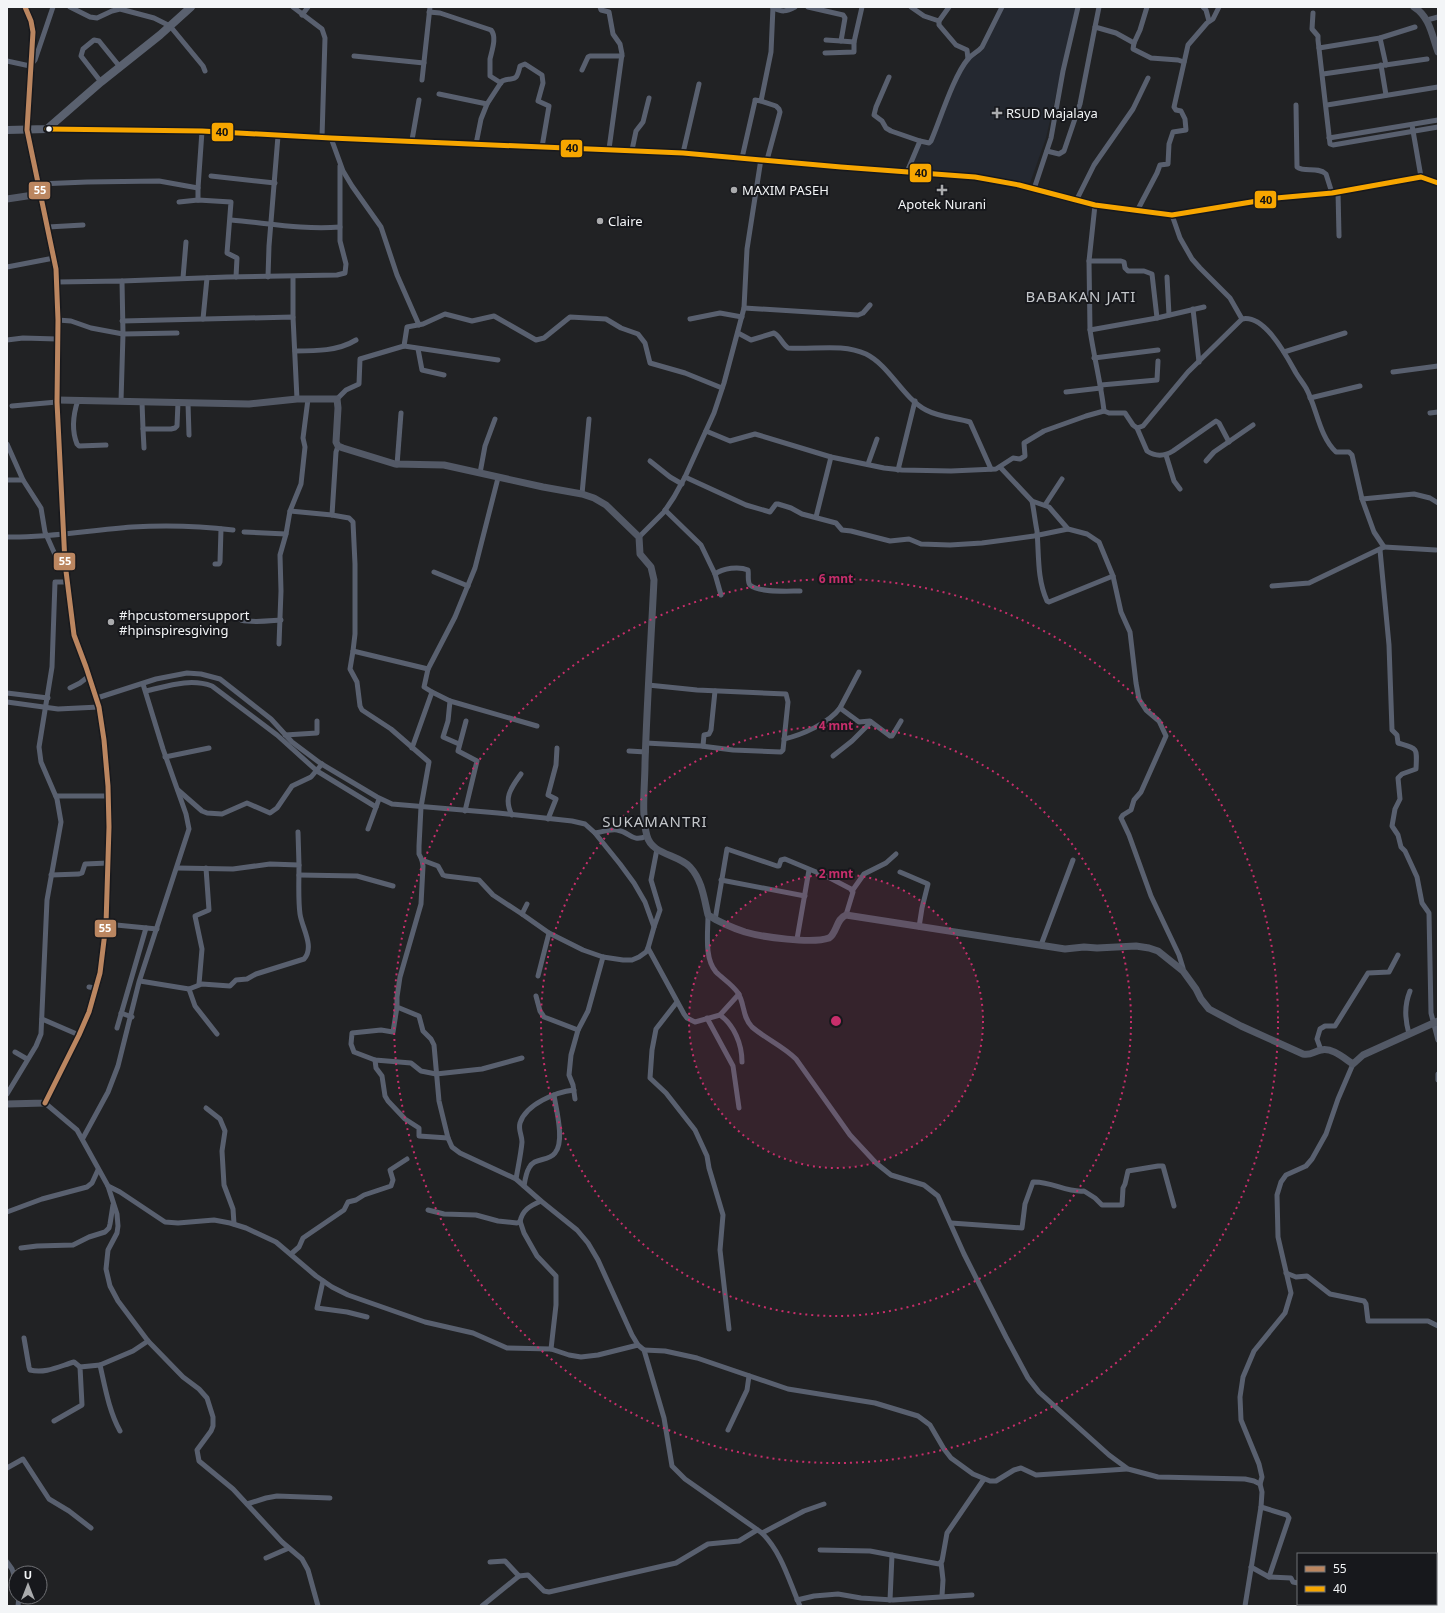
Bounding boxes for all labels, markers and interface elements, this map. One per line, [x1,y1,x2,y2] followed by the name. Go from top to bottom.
[1006,104,1098,122] place label: RSUD Majalaya
[991,107,1003,119] marker: RSUD Majalaya
[211,122,234,142] line badge: 40
[44,124,54,134] unlabelled marker
[216,124,228,139] text: 40
[560,139,583,158] line badge: 40
[566,140,578,155] text: 40
[909,163,932,183] line badge: 40
[915,165,927,180] text: 40
[28,181,51,200] line badge: 55
[742,181,829,199] place label: MAXIM PASEH
[34,182,46,197] text: 55
[729,185,739,195] marker: MAXIM PASEH
[937,185,947,195] marker: Apotek Nurani
[1254,190,1277,209] line badge: 40
[1260,192,1272,207] text: 40
[898,195,986,213] place label: Apotek Nurani
[608,212,643,230] place label: Claire
[595,216,605,226] marker: Claire
[1026,286,1136,306] district label: BABAKAN JATI
[53,552,76,571] line badge: 55
[59,553,71,568] text: 55
[819,570,853,587] text: 6 mnt
[119,606,250,639] place label: #hpcustomersupport #hpinspiresgiving
[106,617,116,627] marker: #hpcustomersupport #hpinspiresgiving
[819,717,853,734] text: 4 mnt
[602,811,708,831] district label: SUKAMANTRI
[819,865,853,882] text: 2 mnt
[94,919,117,938] line badge: 55
[99,920,111,935] text: 55
[829,1014,843,1028] centre of rings
[1297,1553,1437,1605] legend
[1333,1560,1347,1577] text: 55
[8,1565,48,1605] north arrow
[24,1567,32,1582] text: U
[1333,1580,1347,1597] text: 40

